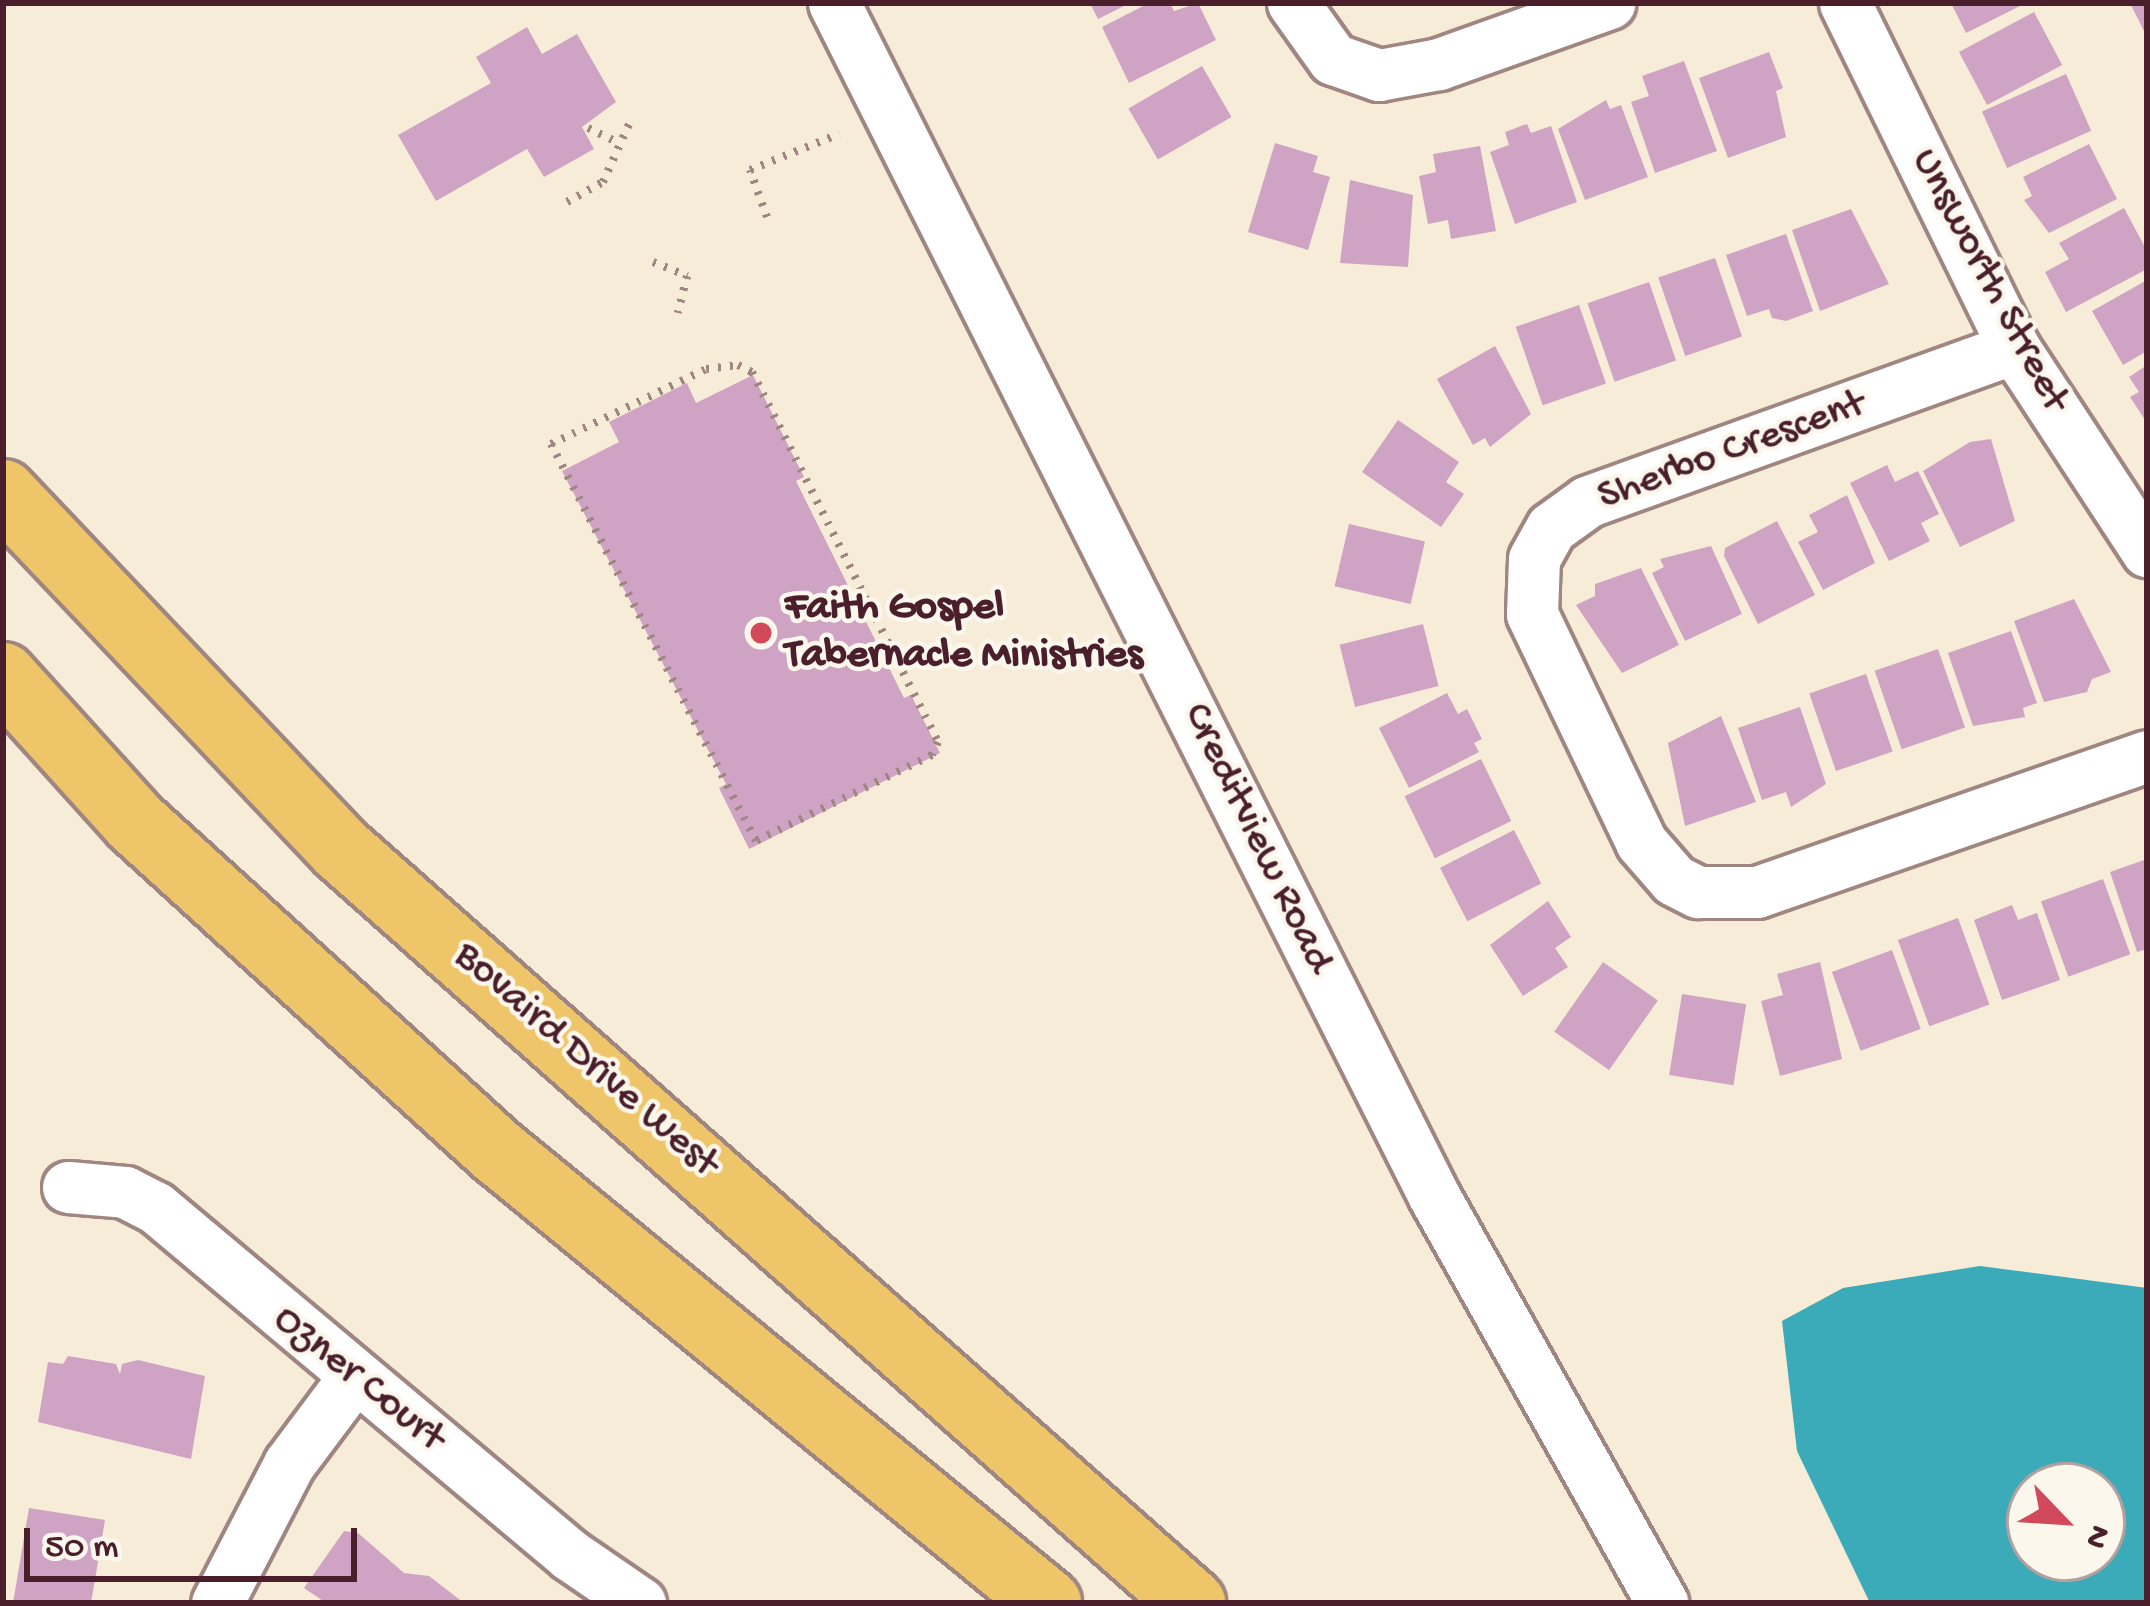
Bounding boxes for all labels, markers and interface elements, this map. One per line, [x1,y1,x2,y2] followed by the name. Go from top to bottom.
[1898,141,2078,421] street label: Unsworth Street
[1592,380,1872,524] street label: Sherbo Crescent
[785,584,1143,682] place label: Faith Gospel Tabernacle Ministries
[748,620,774,646] marker: Faith Gospel Tabernacle Ministries
[1169,696,1343,982] street label: Creditview Road
[442,932,728,1190] street label: Bovaird Drive West
[262,1295,454,1465] street label: Ozner Court
[2006,1462,2126,1582] north arrow
[30,1504,363,1578] scale bar
[2074,1518,2118,1554] text: N
[45,1527,118,1570] text: 50 m

